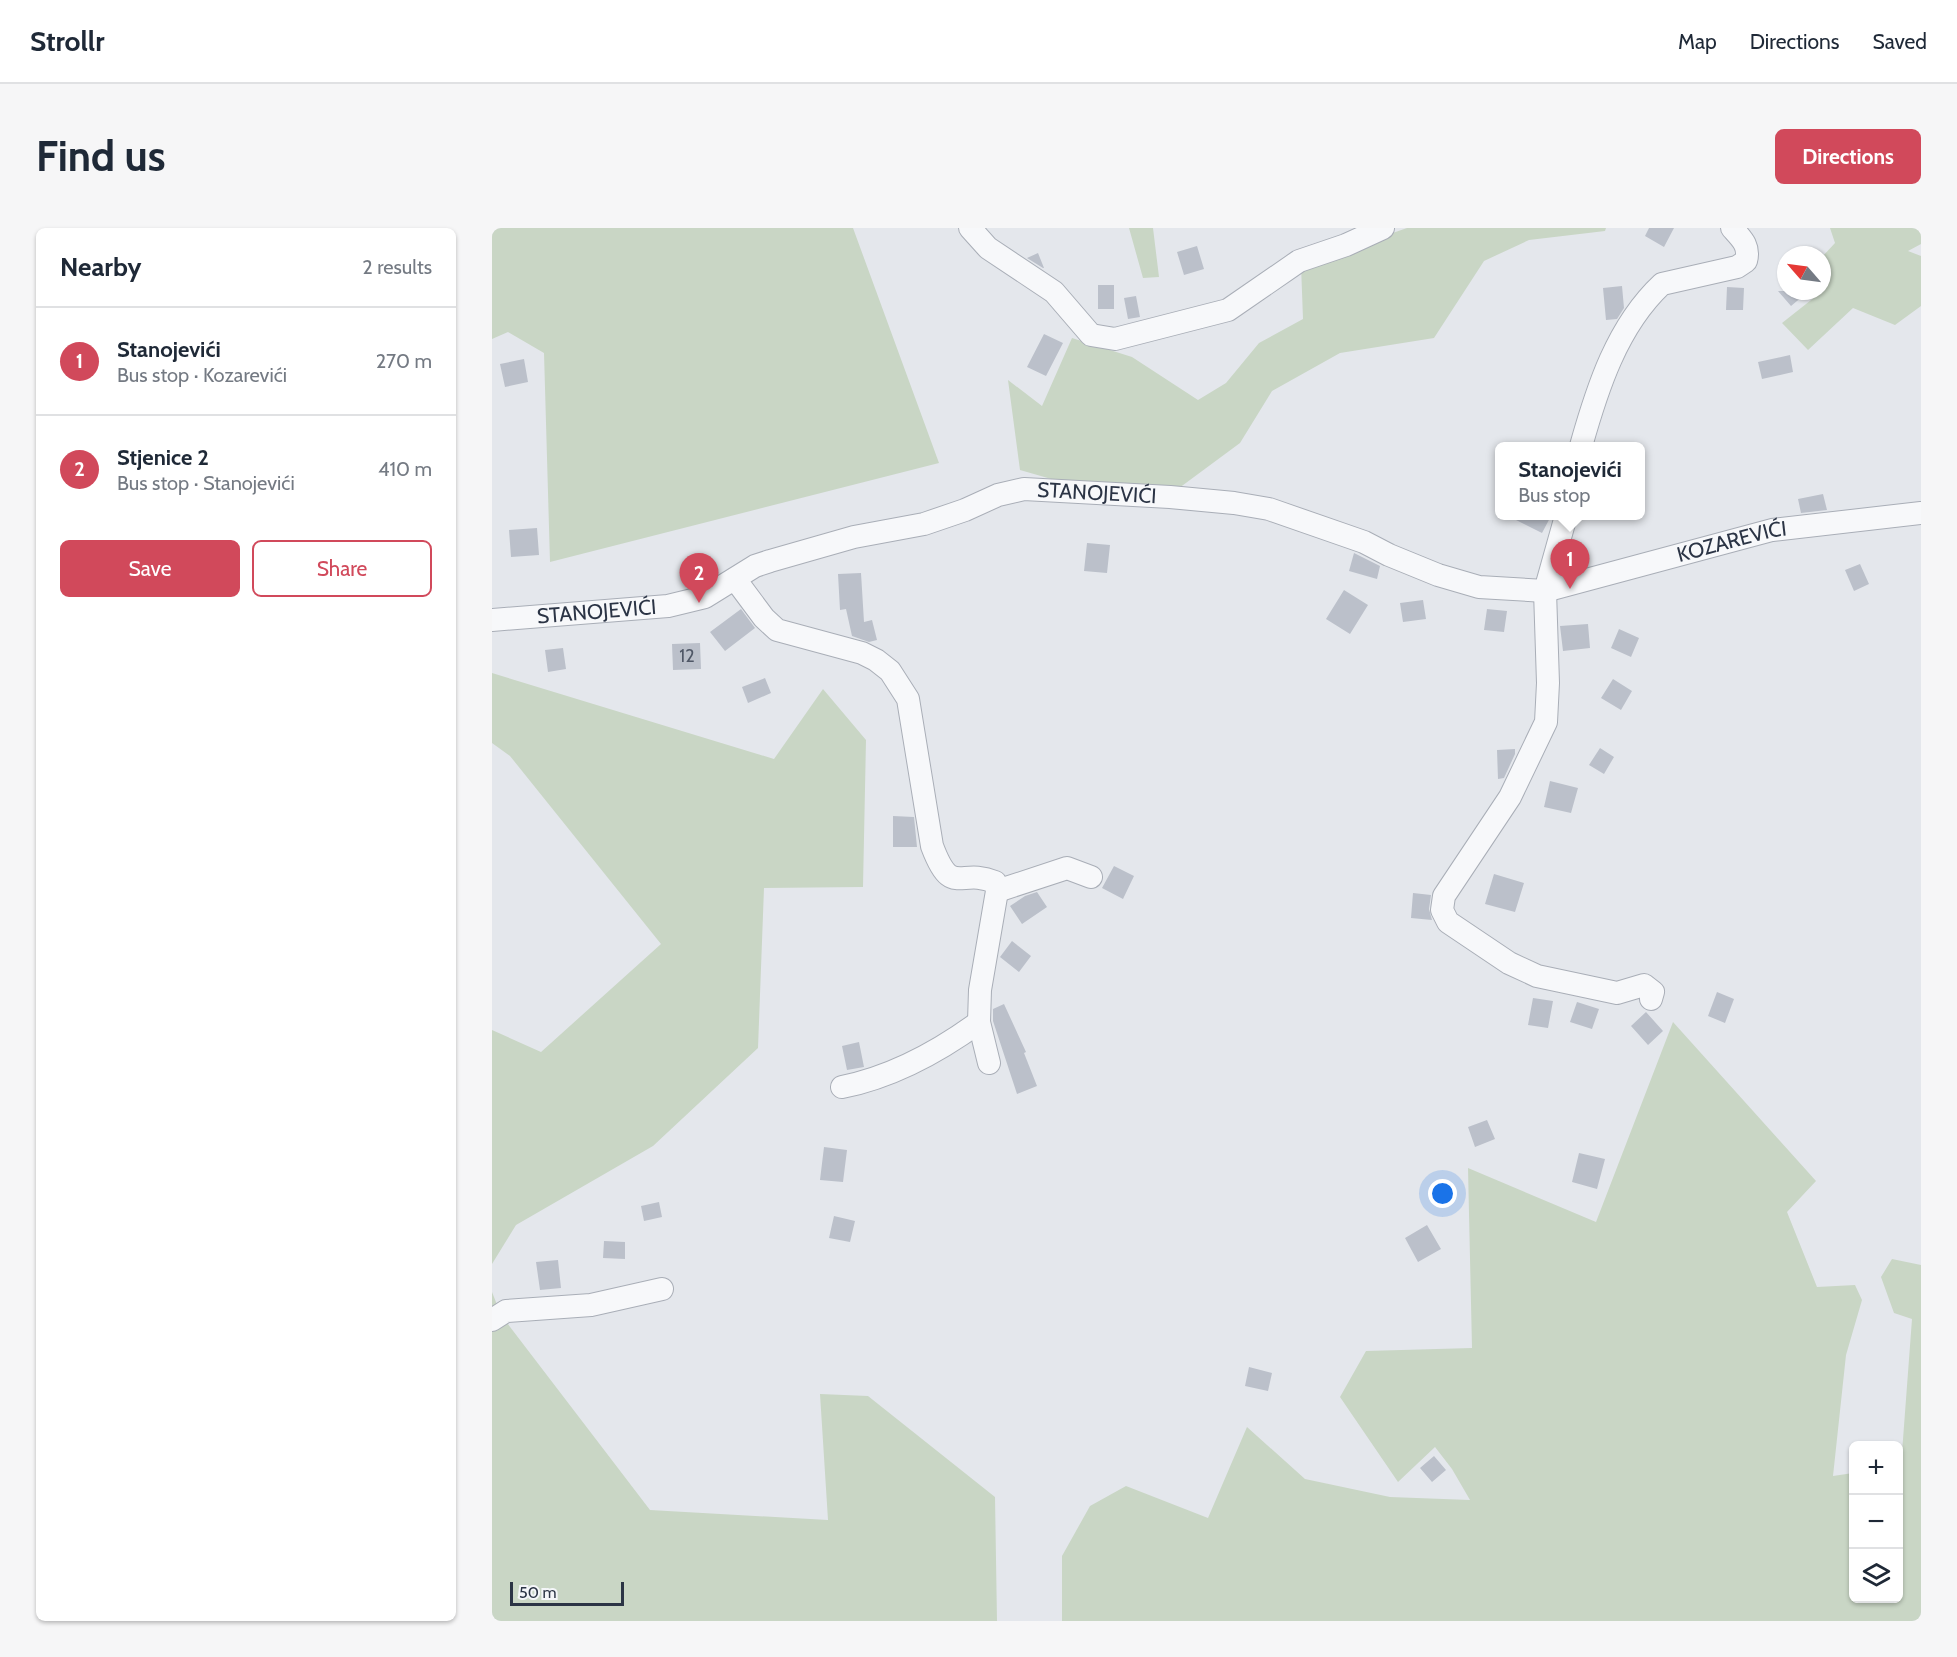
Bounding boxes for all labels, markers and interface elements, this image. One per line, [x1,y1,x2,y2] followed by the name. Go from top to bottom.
[30,24,104,58] text: Strollr
[1678,29,1717,54] text: Map
[1750,29,1839,54] text: Directions
[1872,29,1927,54] text: Saved
[1775,129,1921,184] button: Directions
[36,130,165,182] text: Find us
[1777,246,1831,300] north arrow
[60,251,141,283] text: Nearby
[362,255,432,279] text: 2 results
[117,336,221,363] text: Stanojevići
[76,349,83,373] text: 1
[376,349,432,373] text: 270 m
[117,363,287,387] text: Bus stop · Kozarevići
[1495,442,1645,520] popup
[117,444,209,471] text: Stjenice 2
[1518,456,1622,483] text: Stanojevići
[74,457,85,481] text: 2
[378,457,432,481] text: 410 m
[117,471,295,495] text: Bus stop · Stanojevići
[1036,477,1157,508] street label: STANOJEVIĆI
[1518,483,1590,507] text: Bus stop
[1674,515,1788,567] street label: KOZAREVIĆI
[60,540,240,597] button: Save
[252,540,432,597] button: Share
[1550,540,1590,589] pin: 1
[680,554,718,603] pin: 2
[536,594,657,628] street label: STANOJEVIĆI
[679,645,695,667] house number: 12
[1428,1179,1457,1208] your location
[1849,1441,1903,1603] map controls
[1849,1441,1903,1495] button: +
[1849,1495,1903,1549] button: −
[1849,1549,1903,1603] button: layers
[510,1579,624,1606] scale bar
[519,1583,556,1602] text: 50 m

